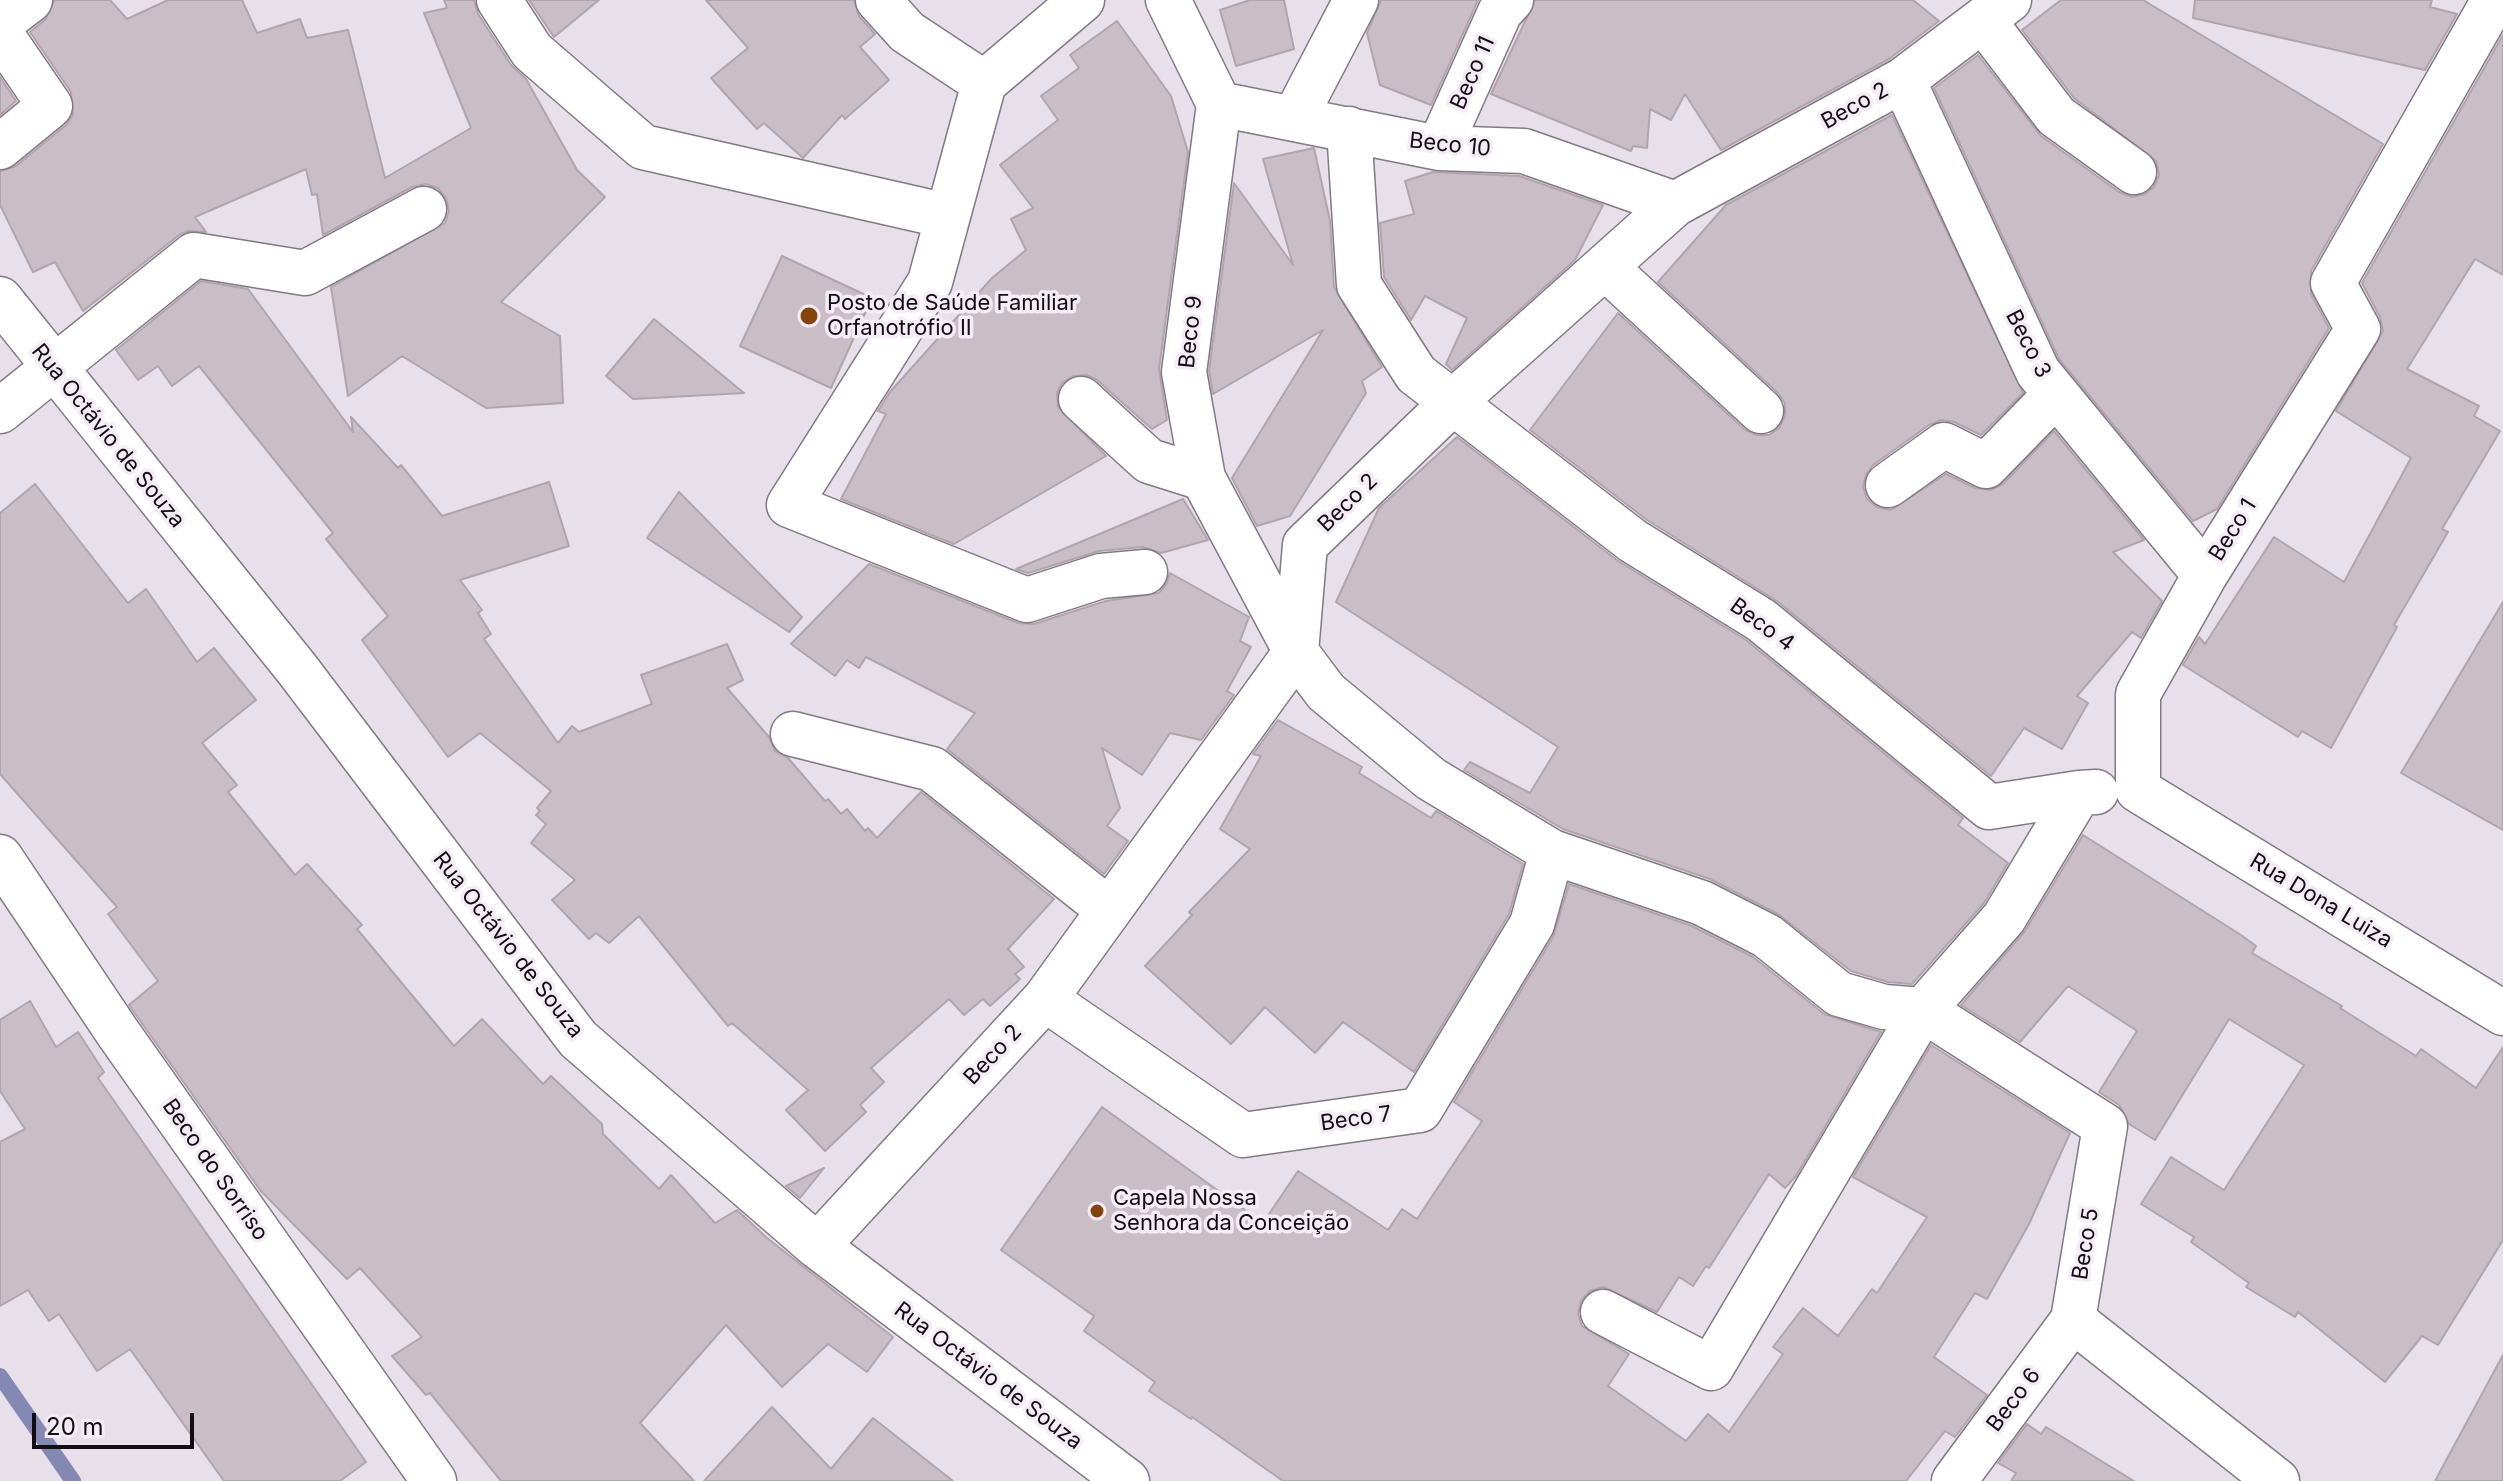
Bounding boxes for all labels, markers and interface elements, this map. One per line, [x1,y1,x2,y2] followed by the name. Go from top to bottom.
[1445,32,1501,114] street label: Beco 11
[1817,77,1893,135] street label: Beco 2
[1408,128,1492,162] street label: Beco 10
[827,290,1077,342] place label: Posto de Saúde Familiar Orfanotrófio II
[1174,294,1208,370] street label: Beco 9
[798,305,820,327] marker: Posto de Saúde Familiar Orfanotrófio II
[2000,306,2056,382] street label: Beco 3
[26,339,190,533] street label: Rua Octávio de Souza
[1313,468,1383,538] street label: Beco 2
[2204,494,2262,566] street label: Beco 1
[1725,593,1799,657] street label: Beco 4
[427,847,589,1043] street label: Rua Octávio de Souza
[2245,848,2397,954] street label: Rua Dona Luiza
[959,1019,1027,1091] street label: Beco 2
[156,1094,274,1246] street label: Beco do Sorriso
[1319,1101,1393,1137] street label: Beco 7
[1113,1185,1349,1236] place label: Capela Nossa Senhora da Conceição
[1088,1202,1106,1220] marker: Capela Nossa Senhora da Conceição
[2067,1206,2105,1282] street label: Beco 5
[889,1297,1087,1455] street label: Rua Octávio de Souza
[1982,1363,2046,1437] street label: Beco 6
[36,1397,198,1447] scale bar
[46,1412,104,1441] text: 20 m

